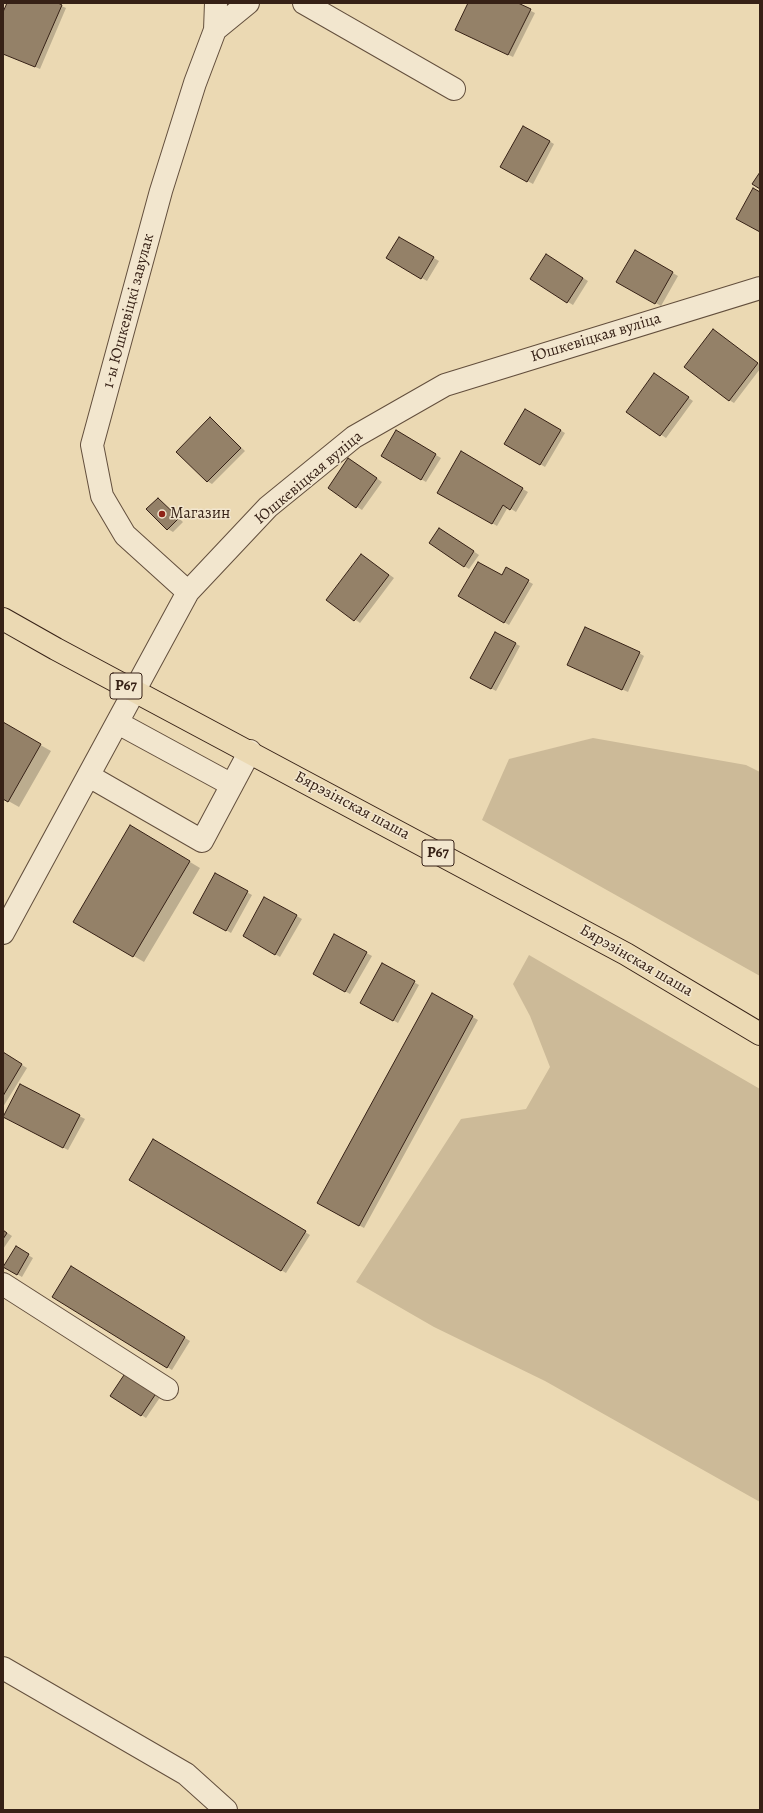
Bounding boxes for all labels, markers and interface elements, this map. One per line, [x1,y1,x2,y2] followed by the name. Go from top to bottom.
[99,231,159,391] street label: 1-ы Юшкевіцкі завулак
[529,309,663,367] street label: Юшкевіцкая вуліца
[251,427,367,529] street label: Юшкевіцкая вуліца
[170,504,230,524] place label: Магазин
[157,509,167,519] marker: Магазин
[110,673,142,699] road number: Р67
[291,768,413,844] street label: Бярэзінская шаша
[422,840,454,866] road number: Р67
[576,921,696,1001] street label: Бярэзінская шаша

